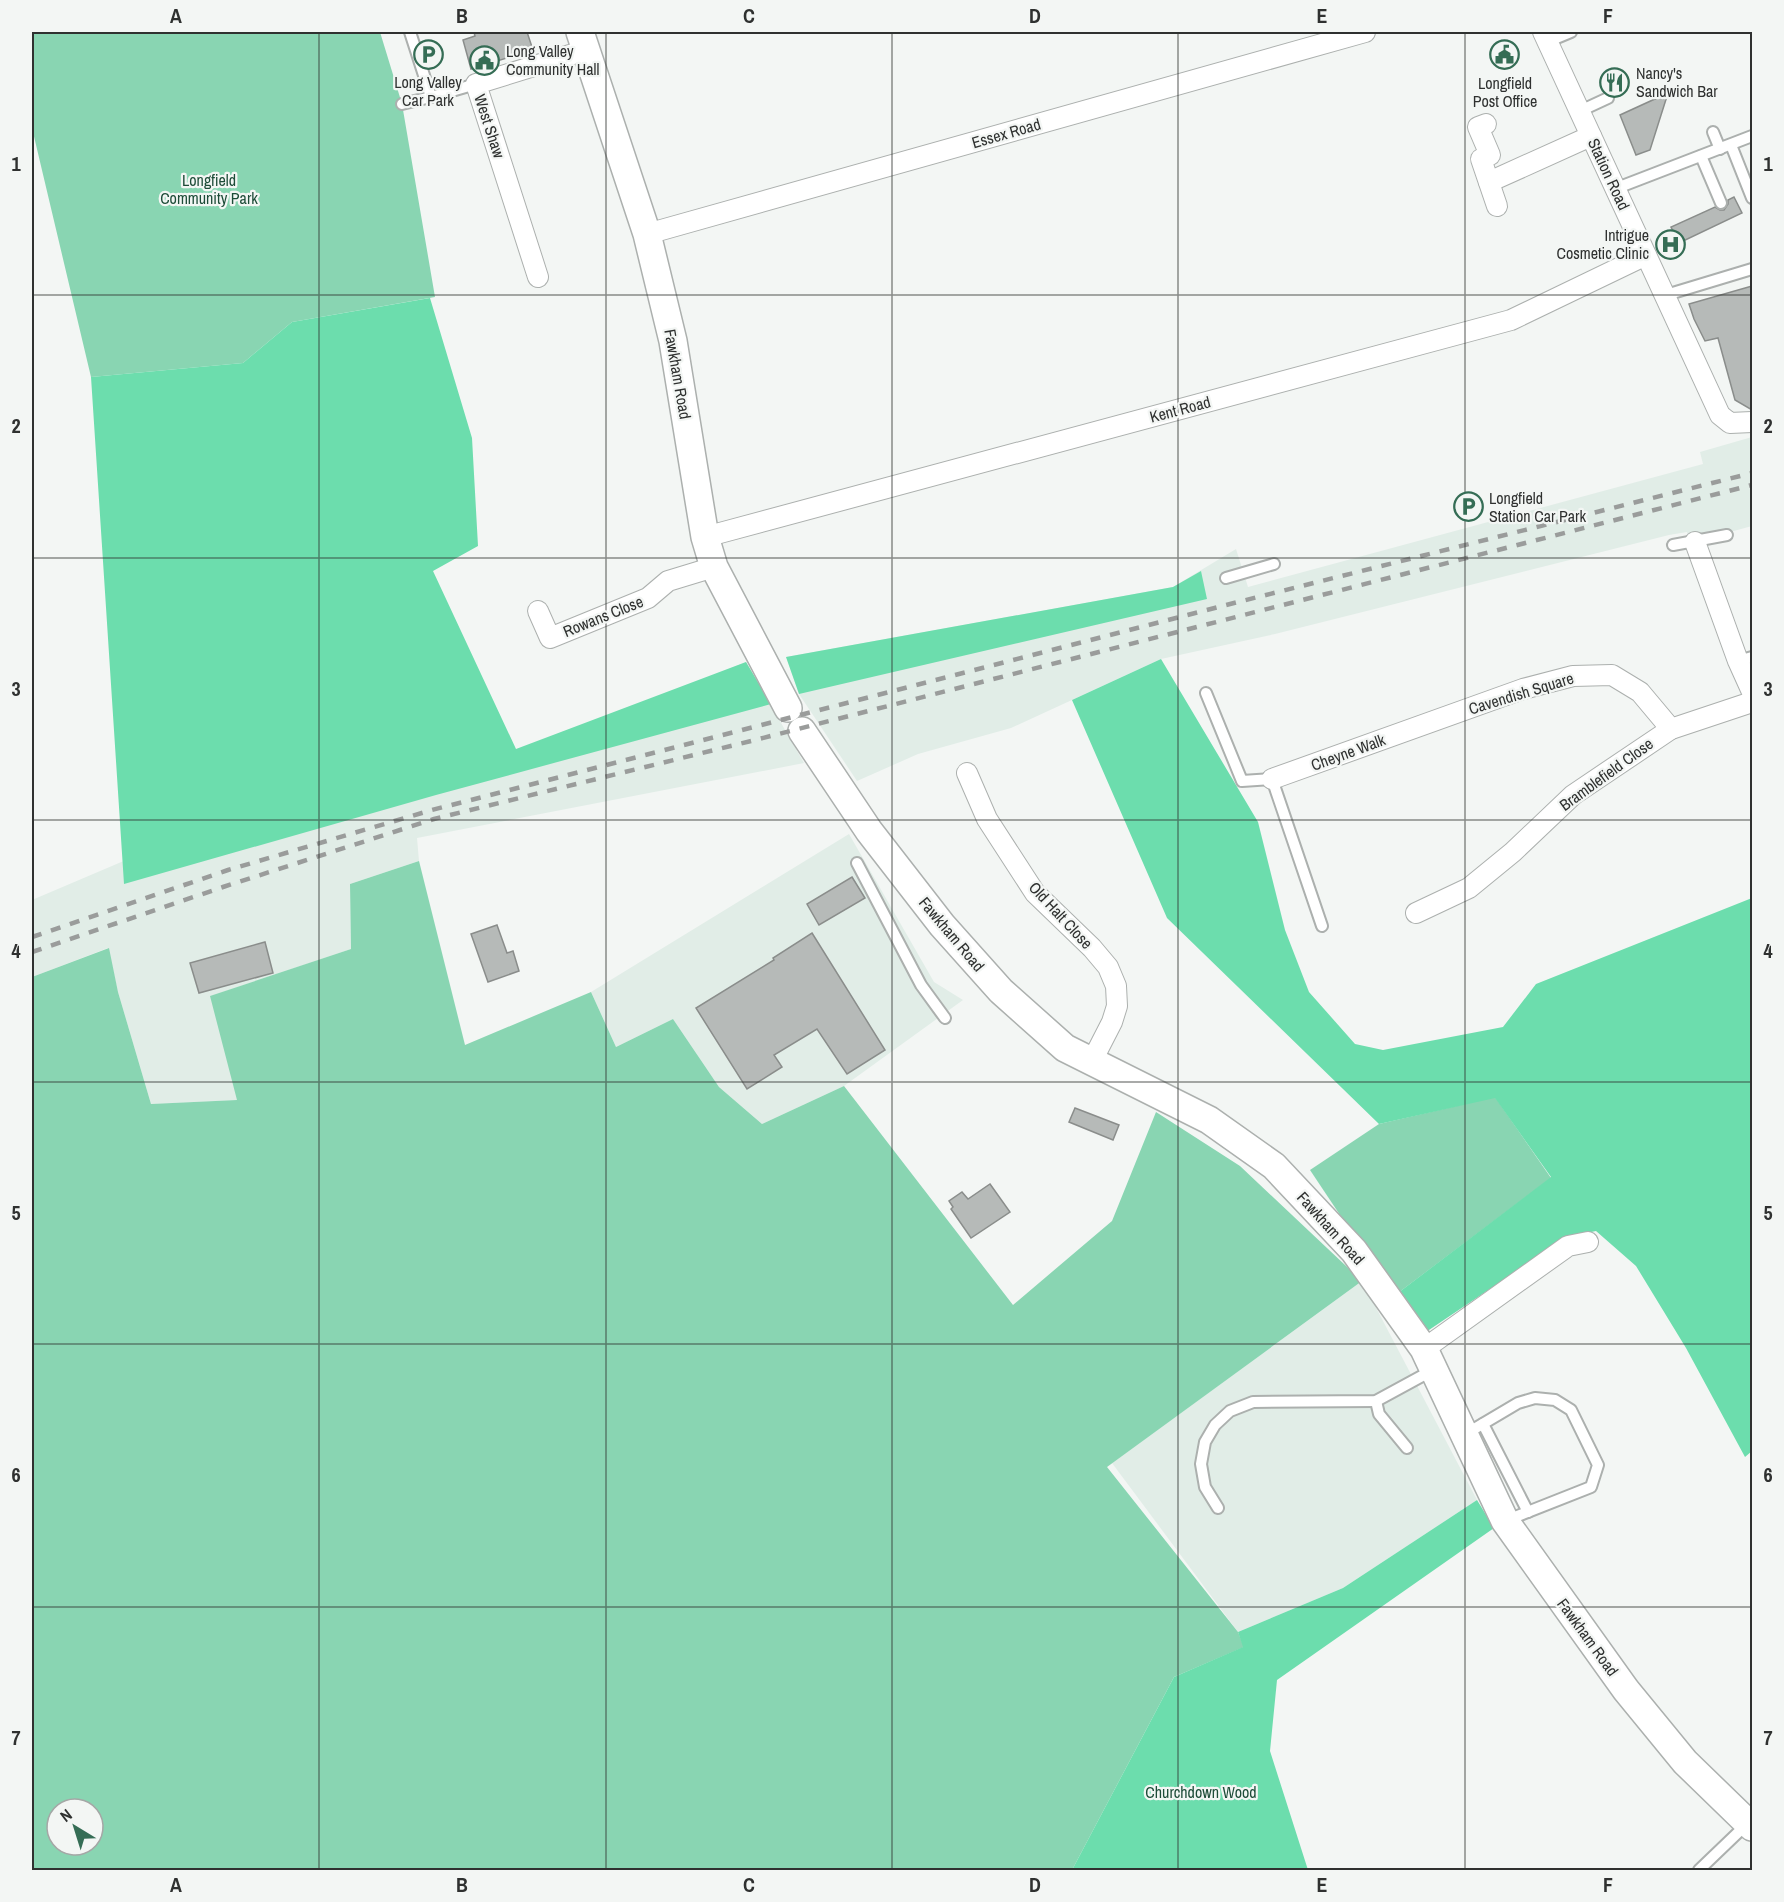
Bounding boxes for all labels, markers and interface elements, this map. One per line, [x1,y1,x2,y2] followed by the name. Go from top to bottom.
[170,2,182,29] text: A
[456,2,468,29] text: B
[743,2,755,29] text: C
[1029,2,1041,29] text: D
[1317,2,1328,29] text: E
[1603,2,1613,29] text: F
[412,38,444,70] parking icon: Long Valley Car Park
[1489,39,1521,71] public building icon: Longfield Post Office
[506,40,599,80] place label: Long Valley Community Hall
[469,44,501,76] public building icon: Long Valley Community Hall
[1636,62,1718,102] place label: Nancy's Sandwich Bar
[1599,66,1631,98] restaurant icon: Nancy's Sandwich Bar
[394,71,462,111] place label: Long Valley Car Park
[1473,72,1537,112] place label: Longfield Post Office
[469,91,511,161] street label: West Shaw
[969,113,1043,153] street label: Essex Road
[1583,135,1635,213] street label: Station Road
[11,150,21,177] text: 1
[1763,150,1773,177] text: 1
[160,169,258,209] park label: Longfield Community Park
[1556,224,1649,264] place label: Intrigue Cosmetic Clinic
[1654,228,1686,260] hospital icon: Intrigue Cosmetic Clinic
[659,327,697,421] street label: Fawkham Road
[1147,390,1213,428] street label: Kent Road
[11,412,21,439] text: 2
[1763,412,1773,439] text: 2
[1489,487,1586,527] place label: Longfield Station Car Park
[1452,491,1484,523] parking icon: Longfield Station Car Park
[560,590,646,642] street label: Rowans Close
[1466,667,1576,719] street label: Cavendish Square
[11,675,21,702] text: 3
[1763,675,1773,702] text: 3
[1308,728,1389,776] street label: Cheyne Walk
[1555,733,1657,815] street label: Bramblefield Close
[1024,877,1098,953] street label: Old Halt Close
[914,892,990,976] street label: Fawkham Road
[11,937,21,964] text: 4
[1763,937,1773,964] text: 4
[1292,1187,1370,1269] street label: Fawkham Road
[11,1199,21,1226] text: 5
[1763,1199,1773,1226] text: 5
[11,1461,21,1488] text: 6
[1763,1461,1773,1488] text: 6
[1552,1594,1624,1680] street label: Fawkham Road
[11,1724,21,1751] text: 7
[1763,1724,1773,1751] text: 7
[1145,1781,1257,1803] park label: Churchdown Wood
[45,1797,105,1857] north arrow
[55,1804,76,1827] text: N
[170,1871,182,1898] text: A
[456,1871,468,1898] text: B
[743,1871,755,1898] text: C
[1029,1871,1041,1898] text: D
[1317,1871,1328,1898] text: E
[1603,1871,1613,1898] text: F

